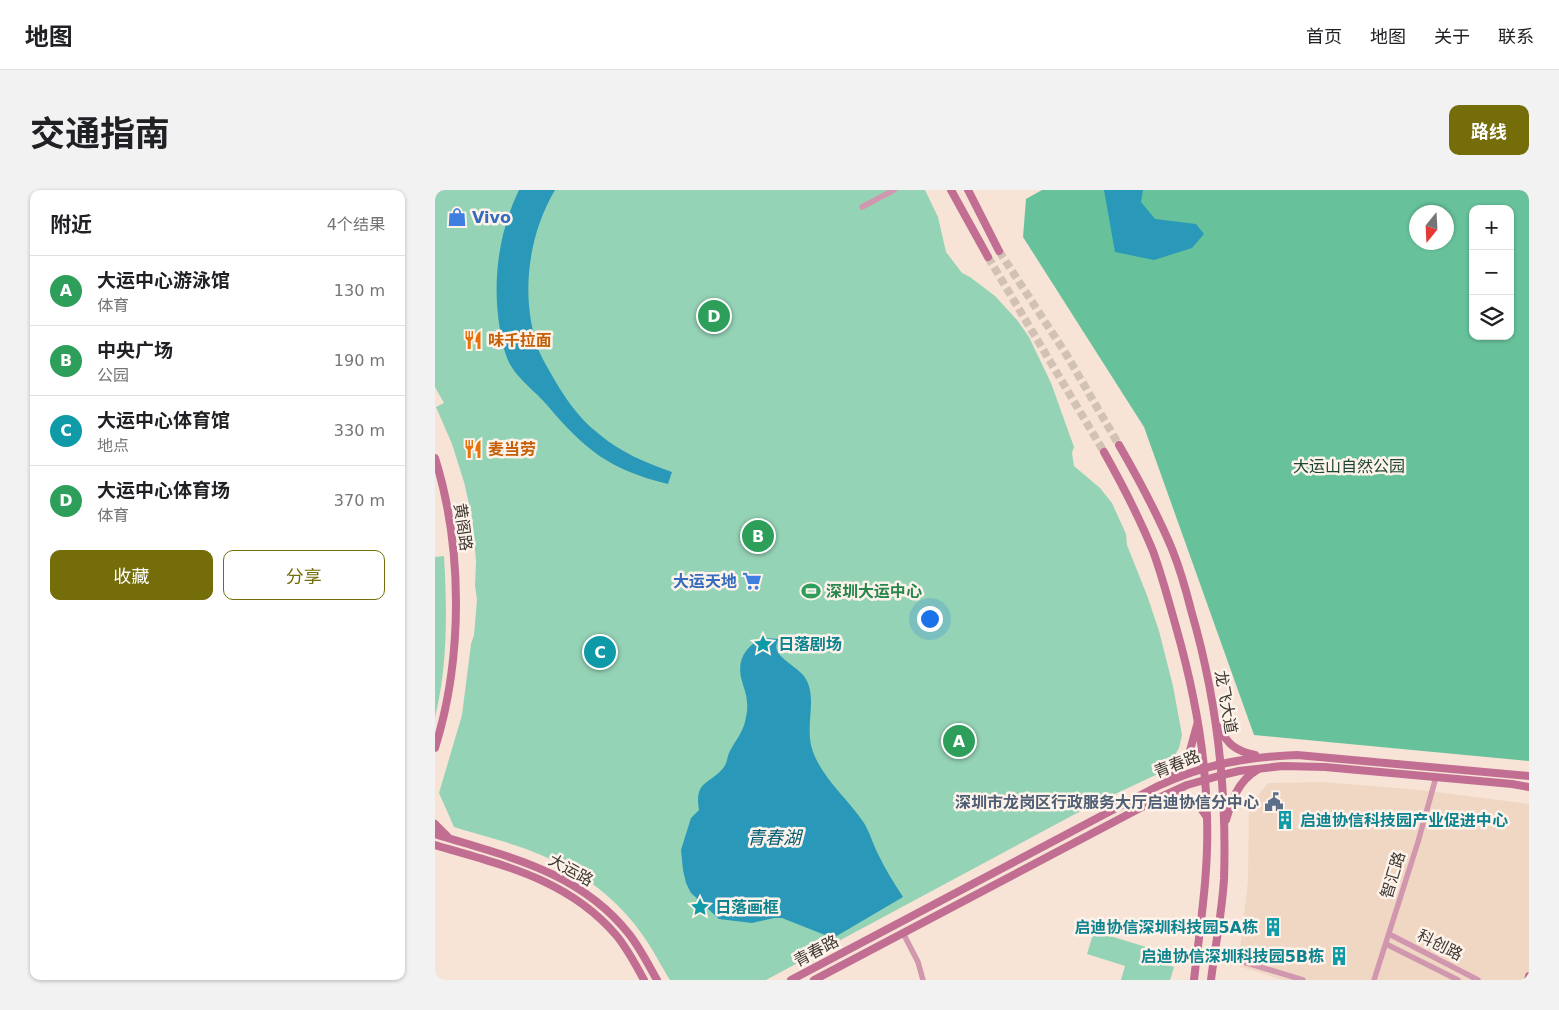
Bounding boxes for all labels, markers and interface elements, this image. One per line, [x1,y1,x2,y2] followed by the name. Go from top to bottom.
[25,23,73,51] text: 地图
[1306,26,1342,47] text: 首页
[1370,26,1406,47] text: 地图
[1434,26,1470,47] text: 关于
[1498,26,1534,47] text: 联系
[1449,105,1529,155] button: 路线
[30,114,170,154] text: 交通指南
[1409,205,1454,250] north arrow
[1469,205,1514,340] map controls
[1469,205,1514,250] button: +
[446,206,468,228] shop icon: Vivo
[472,208,511,227] place label: Vivo
[50,213,92,237] text: 附近
[327,215,385,234] text: 4个结果
[1469,250,1514,295] button: −
[97,269,230,291] text: 大运中心游泳馆
[60,281,72,300] text: A
[334,281,385,300] text: 130 m
[1469,295,1514,340] button: layers
[97,296,129,315] text: 体育
[698,297,730,335] pin: D
[462,329,484,351] restaurant icon: 味千拉面
[488,331,552,350] place label: 味千拉面
[97,339,173,361] text: 中央广场
[60,351,72,370] text: B
[334,351,385,370] text: 190 m
[97,366,129,385] text: 公园
[97,409,230,431] text: 大运中心体育馆
[60,421,72,440] text: C
[334,421,385,440] text: 330 m
[97,436,129,455] text: 地点
[462,438,484,460] restaurant icon: 麦当劳
[488,440,536,459] place label: 麦当劳
[1293,457,1405,476] park label: 大运山自然公园
[97,479,230,501] text: 大运中心体育场
[59,491,73,510] text: D
[334,491,385,510] text: 370 m
[450,502,476,552] street label: 黄阁路
[97,506,129,525] text: 体育
[742,517,774,555] pin: B
[50,550,213,600] button: 收藏
[223,550,385,600] button: 分享
[741,570,763,592] supermarket icon: 大运天地
[673,572,737,591] place label: 大运天地
[800,580,822,602] sports icon: 深圳大运中心
[826,582,922,601] place label: 深圳大运中心
[917,606,943,632] your location
[584,633,616,671] pin: C
[752,633,774,655] place icon: 日落剧场
[778,635,842,654] place label: 日落剧场
[1211,669,1241,735] street label: 龙飞大道
[943,722,975,760] pin: A
[1151,746,1203,782] street label: 青春路
[1263,791,1285,813] public building icon: 深圳市龙岗区行政服务大厅启迪协信分中心
[955,793,1259,812] place label: 深圳市龙岗区行政服务大厅启迪协信分中心
[1274,809,1296,831] building icon: 启迪协信科技园产业促进中心
[1300,811,1508,830] place label: 启迪协信科技园产业促进中心
[747,827,804,848] water label: 青春湖
[1377,849,1409,901] street label: 智汇路
[545,850,597,890] street label: 大运路
[689,896,711,918] place icon: 日落画框
[715,898,779,917] place label: 日落画框
[1262,916,1284,938] building icon: 启迪协信深圳科技园5A栋
[1074,918,1258,937] place label: 启迪协信深圳科技园5A栋
[1414,926,1466,964] street label: 科创路
[790,931,842,971] street label: 青春路
[1328,945,1350,967] building icon: 启迪协信深圳科技园5B栋
[1141,947,1324,966] place label: 启迪协信深圳科技园5B栋

